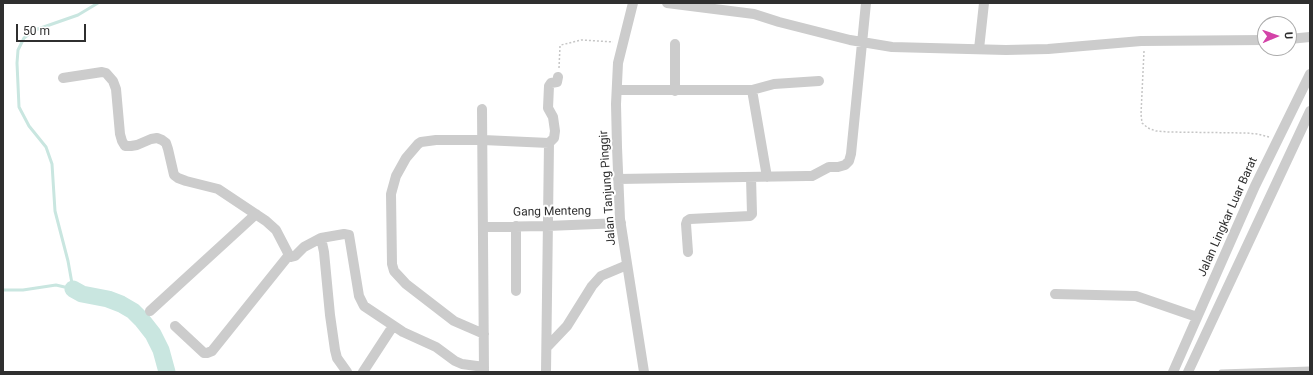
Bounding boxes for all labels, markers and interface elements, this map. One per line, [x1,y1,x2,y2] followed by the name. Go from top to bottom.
[18,16,88,42] scale bar
[1257,16,1297,56] north arrow
[23,24,50,38] text: 50 m
[1282,32,1295,39] text: U
[597,130,619,246] street label: Jalan Tanjung Pinggir
[1195,155,1261,279] street label: Jalan Lingkar Luar Barat
[513,204,591,220] street label: Gang Menteng

